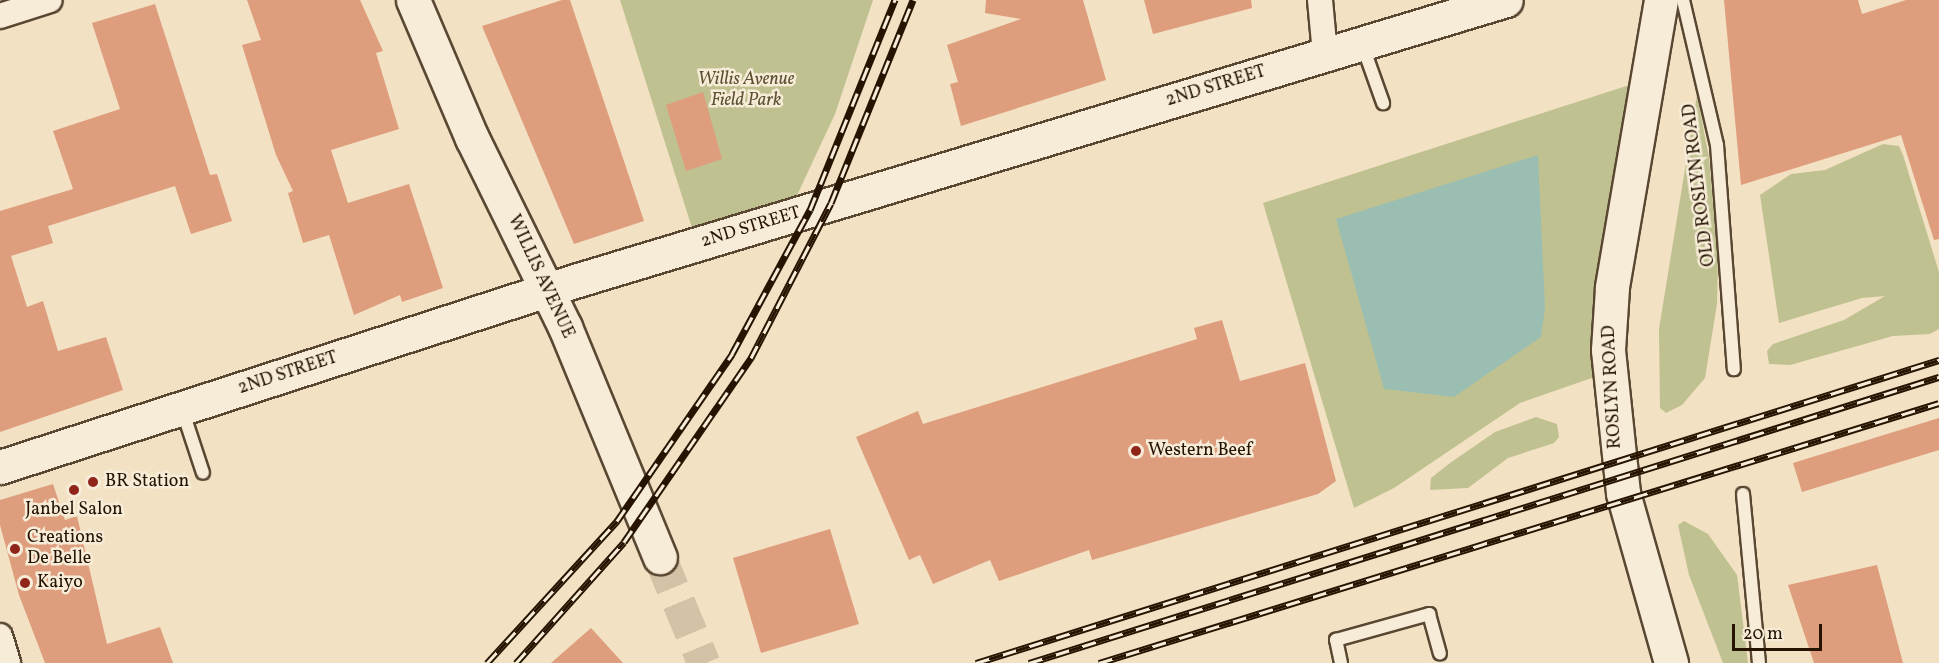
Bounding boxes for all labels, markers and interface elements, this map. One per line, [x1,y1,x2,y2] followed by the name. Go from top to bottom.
[1164,62,1268,112] street label: 2ND STREET
[698,70,794,112] park label: Willis Avenue Field Park
[1679,102,1721,268] street label: OLD ROSLYN ROAD
[699,203,803,253] street label: 2ND STREET
[502,212,578,342] street label: WILLIS AVENUE
[1599,325,1627,449] street label: ROSLYN ROAD
[236,348,340,400] street label: 2ND STREET
[1148,440,1252,462] place label: Western Beef
[1129,444,1143,458] marker: Western Beef
[105,471,189,493] place label: BR Station
[86,475,100,489] marker: BR Station
[67,483,81,497] marker: Janbel Salon
[25,499,123,521] place label: Janbel Salon
[27,528,103,570] place label: Creations De Belle
[8,542,22,556] marker: Creations De Belle
[37,572,83,594] place label: Kaiyo
[18,576,32,590] marker: Kaiyo
[1735,612,1825,650] scale bar
[1743,622,1783,647] text: 20 m

